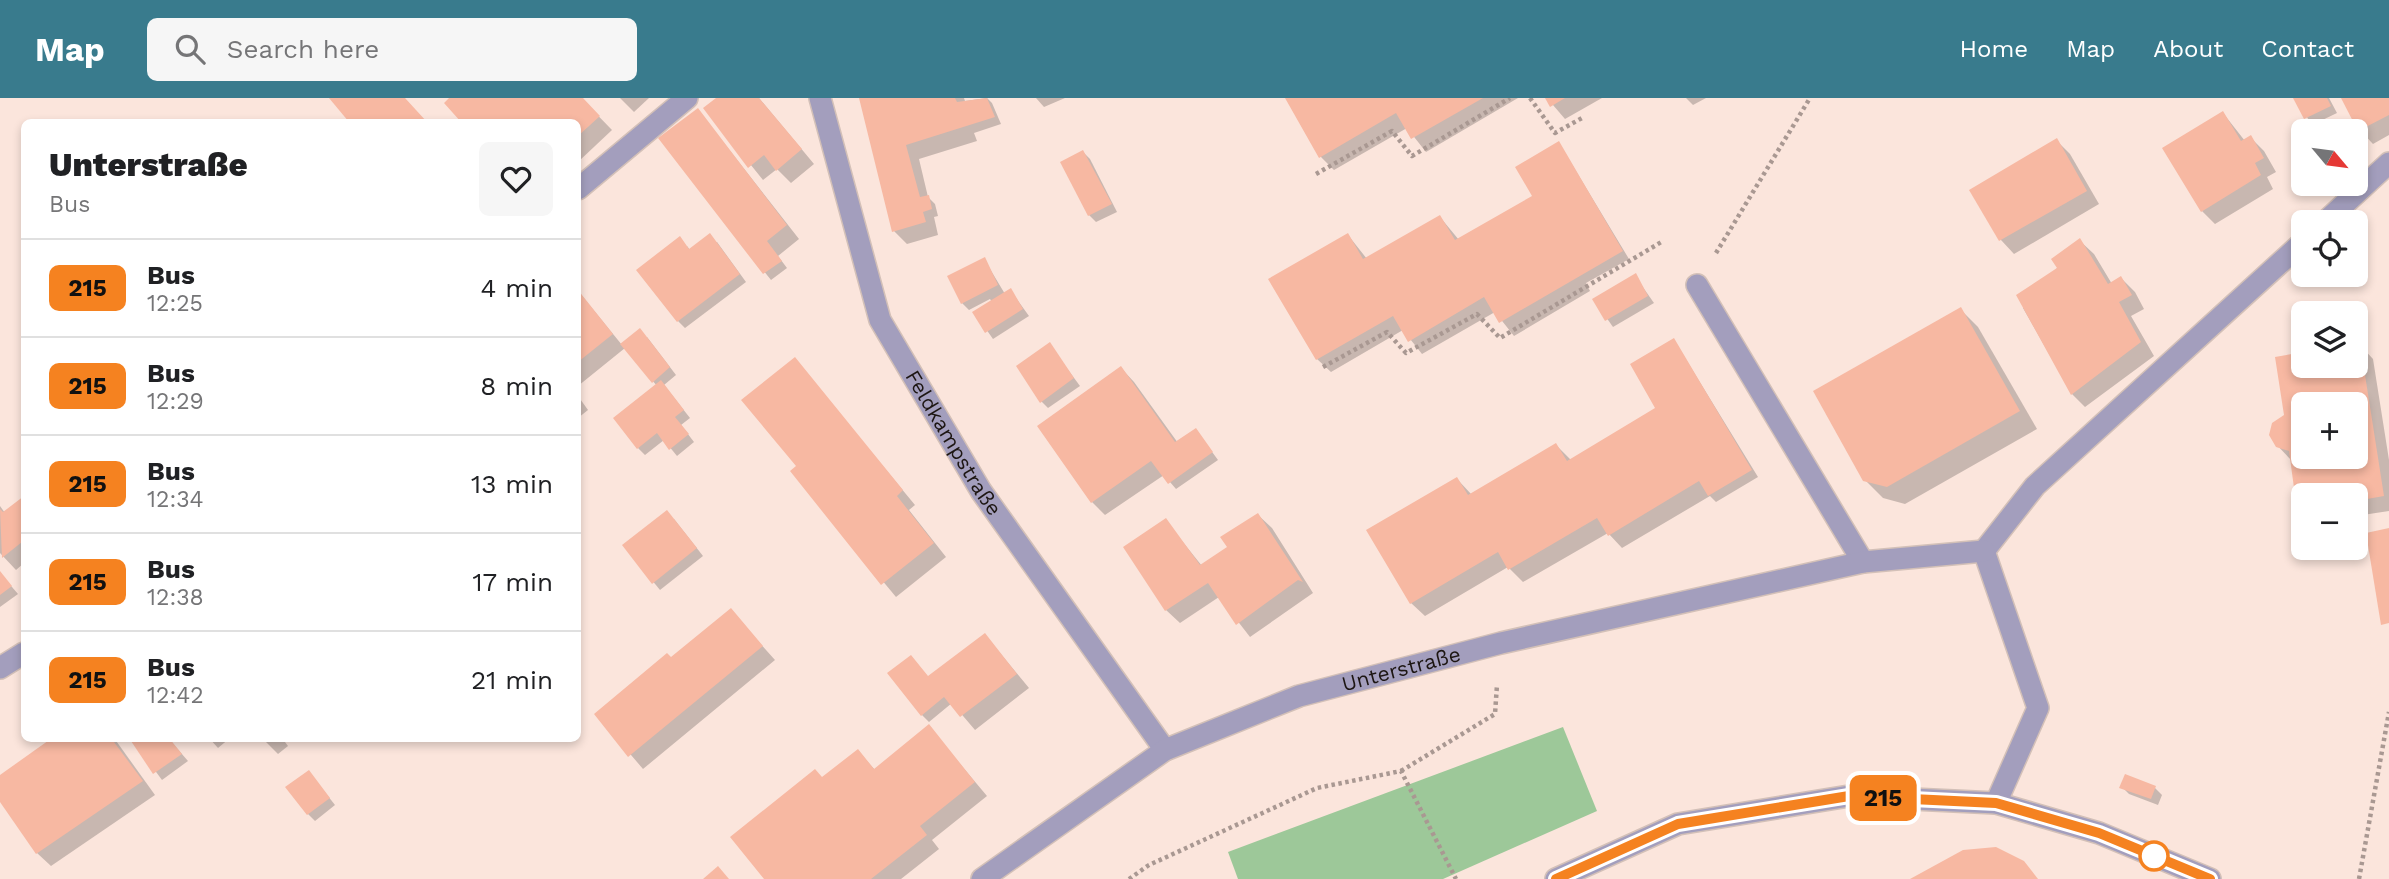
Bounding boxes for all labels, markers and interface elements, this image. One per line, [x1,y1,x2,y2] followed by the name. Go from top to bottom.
[147,18,637,81] search box
[35,30,105,69] text: Map
[171,30,209,68] icon: search
[227,34,379,64] text: Search here
[1960,35,2028,63] text: Home
[2066,35,2115,63] text: Map
[2153,35,2223,63] text: About
[2261,35,2354,63] text: Contact
[2291,119,2368,196] north arrow
[2291,119,2368,560] map controls
[479,142,553,216] button: heart
[49,145,248,184] text: Unterstraße
[49,191,90,218] text: Bus
[2291,210,2368,287] button: locate
[147,260,195,290] text: Bus
[480,273,553,303] text: 4 min
[68,274,107,302] text: 215
[147,290,203,317] text: 12:25
[2291,301,2368,378] button: layers
[147,358,195,388] text: Bus
[900,365,1007,520] street label: Feldkampstraße
[480,371,553,401] text: 8 min
[68,372,107,400] text: 215
[147,388,204,415] text: 12:29
[2291,392,2368,469] button: +
[147,456,195,486] text: Bus
[471,469,553,499] text: 13 min
[68,470,107,498] text: 215
[2291,483,2368,560] button: −
[147,486,204,513] text: 12:34
[147,554,195,584] text: Bus
[472,567,553,597] text: 17 min
[68,568,107,596] text: 215
[147,584,204,611] text: 12:38
[1339,641,1463,696] street label: Unterstraße
[147,652,195,682] text: Bus
[471,665,553,695] text: 21 min
[68,666,107,694] text: 215
[147,682,204,709] text: 12:42
[1843,775,1923,821] line badge: 215
[1864,784,1902,812] text: 215
[2139,841,2169,871] unlabelled marker

